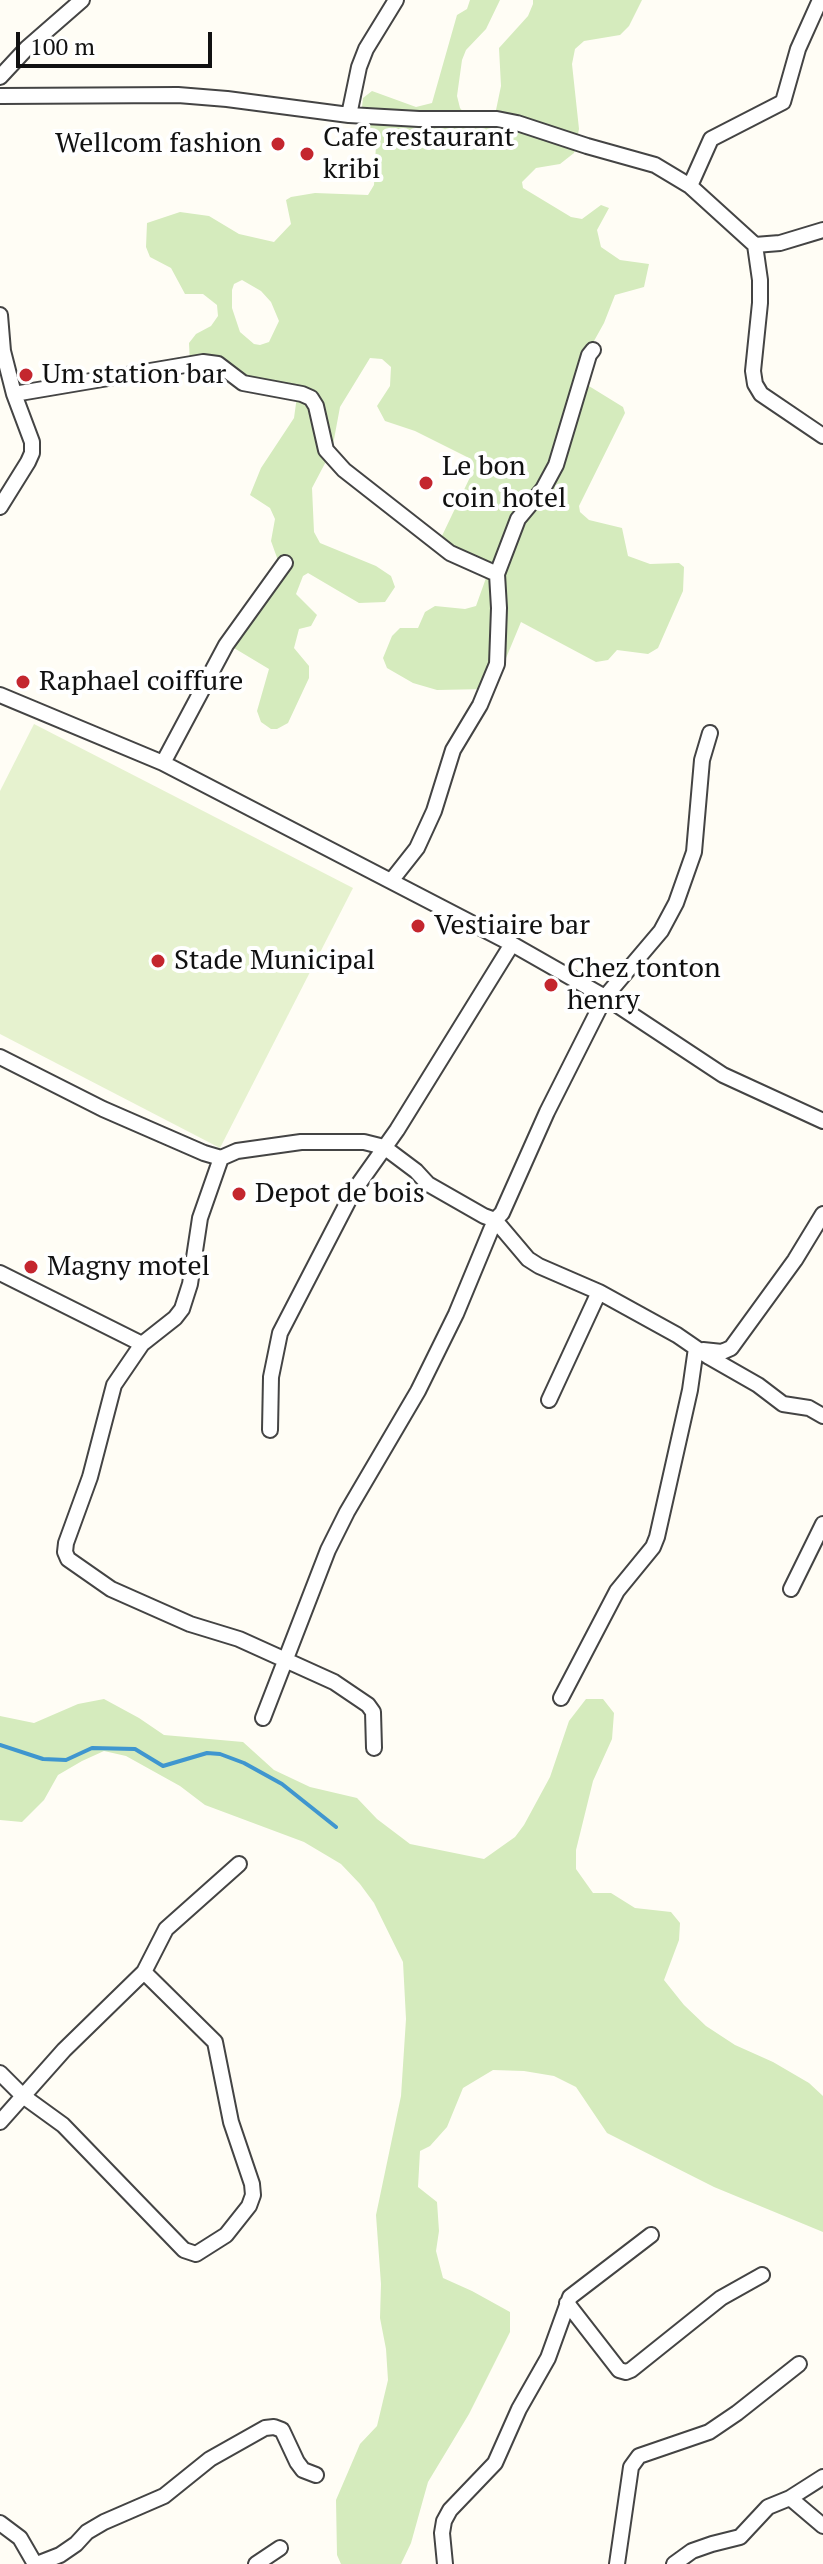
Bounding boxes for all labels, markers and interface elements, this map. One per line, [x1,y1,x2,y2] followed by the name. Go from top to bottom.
[20,16,216,66] scale bar
[30,30,95,62] text: 100 m
[323,121,515,187] place label: Cafe restaurant kribi
[55,127,262,161] place label: Wellcom fashion
[269,135,287,153] marker: Wellcom fashion
[298,145,316,163] marker: Cafe restaurant kribi
[42,358,226,392] place label: Um station bar
[17,366,35,384] marker: Um station bar
[442,450,566,516] place label: Le bon coin hotel
[417,474,435,492] marker: Le bon coin hotel
[39,665,243,699] place label: Raphael coiffure
[14,673,32,691] marker: Raphael coiffure
[434,909,590,943] place label: Vestiaire bar
[409,917,427,935] marker: Vestiaire bar
[174,944,375,978] place label: Stade Municipal
[149,952,167,970] marker: Stade Municipal
[567,952,721,1018] place label: Chez tonton henry
[542,976,560,994] marker: Chez tonton henry
[255,1177,425,1211] place label: Depot de bois
[230,1185,248,1203] marker: Depot de bois
[47,1250,210,1284] place label: Magny motel
[22,1258,40,1276] marker: Magny motel

